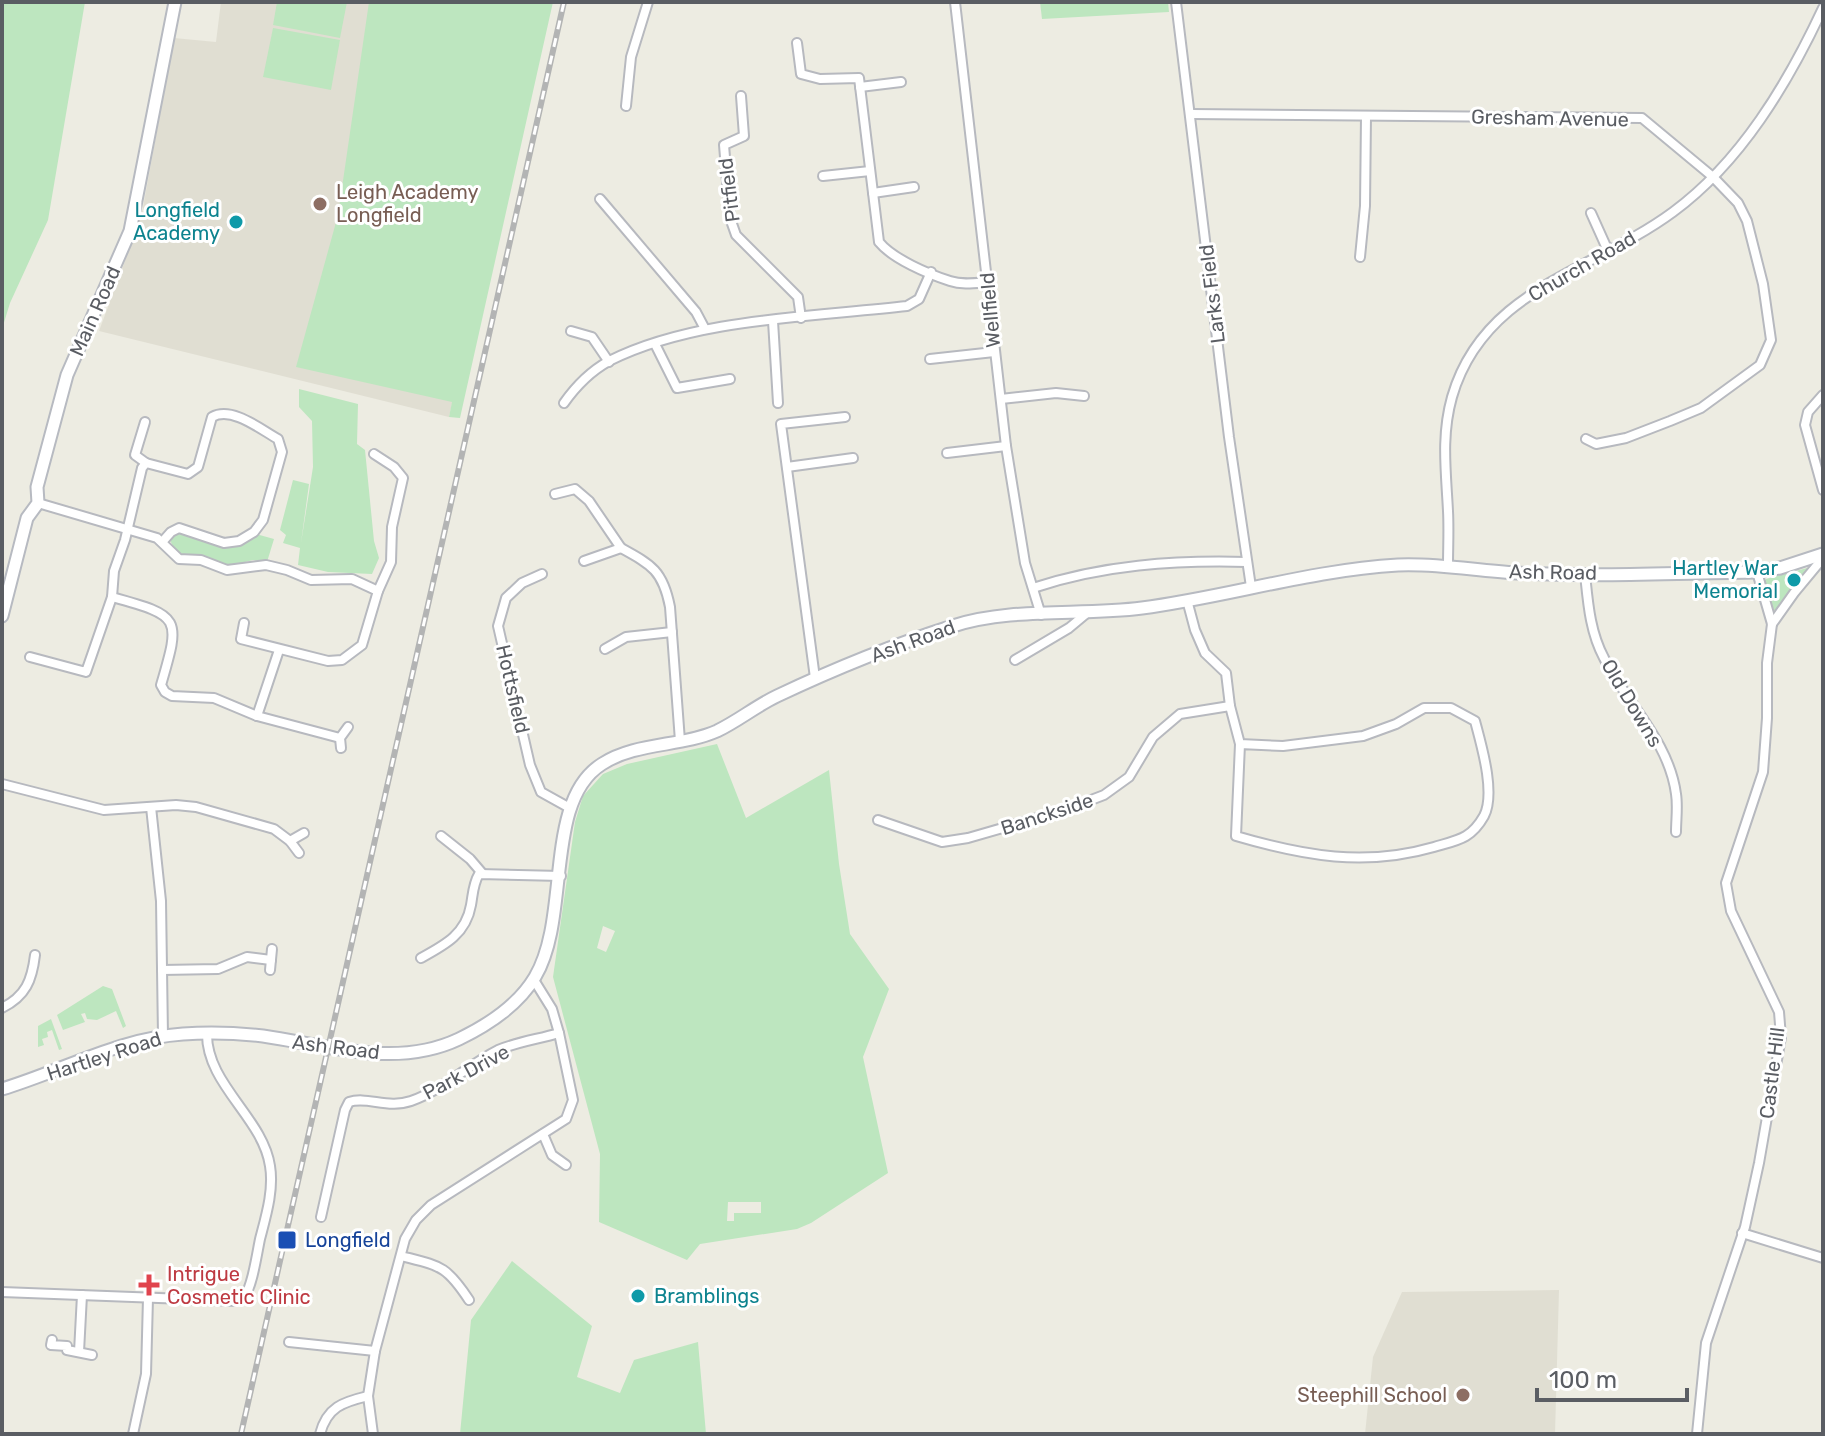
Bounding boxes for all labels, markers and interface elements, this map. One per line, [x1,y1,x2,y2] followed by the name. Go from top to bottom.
[1471,105,1629,131] street label: Gresham Avenue
[713,157,745,223] street label: Pitfield
[336,180,479,227] place label: Leigh Academy Longfield
[311,195,329,213] marker: Leigh Academy Longfield
[133,198,220,245] place label: Longfield Academy
[227,213,245,231] marker: Longfield Academy
[1524,225,1640,307] street label: Church Road
[1194,243,1230,345] street label: Larks Field
[64,262,126,360] street label: Main Road
[975,271,1005,349] street label: Wellfield
[1672,556,1778,603] place label: Hartley War Memorial
[1509,559,1597,585] street label: Ash Road
[1785,571,1803,589] marker: Hartley War Memorial
[868,615,958,667] street label: Ash Road
[491,642,535,736] street label: Hottsfield
[1596,655,1668,751] street label: Old Downs
[998,788,1096,840] street label: Banckside
[44,1026,164,1086] street label: Hartley Road
[1754,1026,1790,1120] street label: Castle Hill
[291,1030,381,1064] street label: Ash Road
[419,1039,513,1105] street label: Park Drive
[305,1228,391,1252] place label: Longfield
[276,1229,298,1251] marker: Longfield
[167,1262,311,1309] place label: Intrigue Cosmetic Clinic
[138,1274,160,1296] marker: Intrigue Cosmetic Clinic
[654,1284,759,1308] place label: Bramblings
[629,1287,647,1305] marker: Bramblings
[1537,1352,1687,1402] scale bar
[1549,1366,1617,1394] text: 100 m
[1297,1383,1447,1407] place label: Steephill School
[1454,1386,1472,1404] marker: Steephill School

